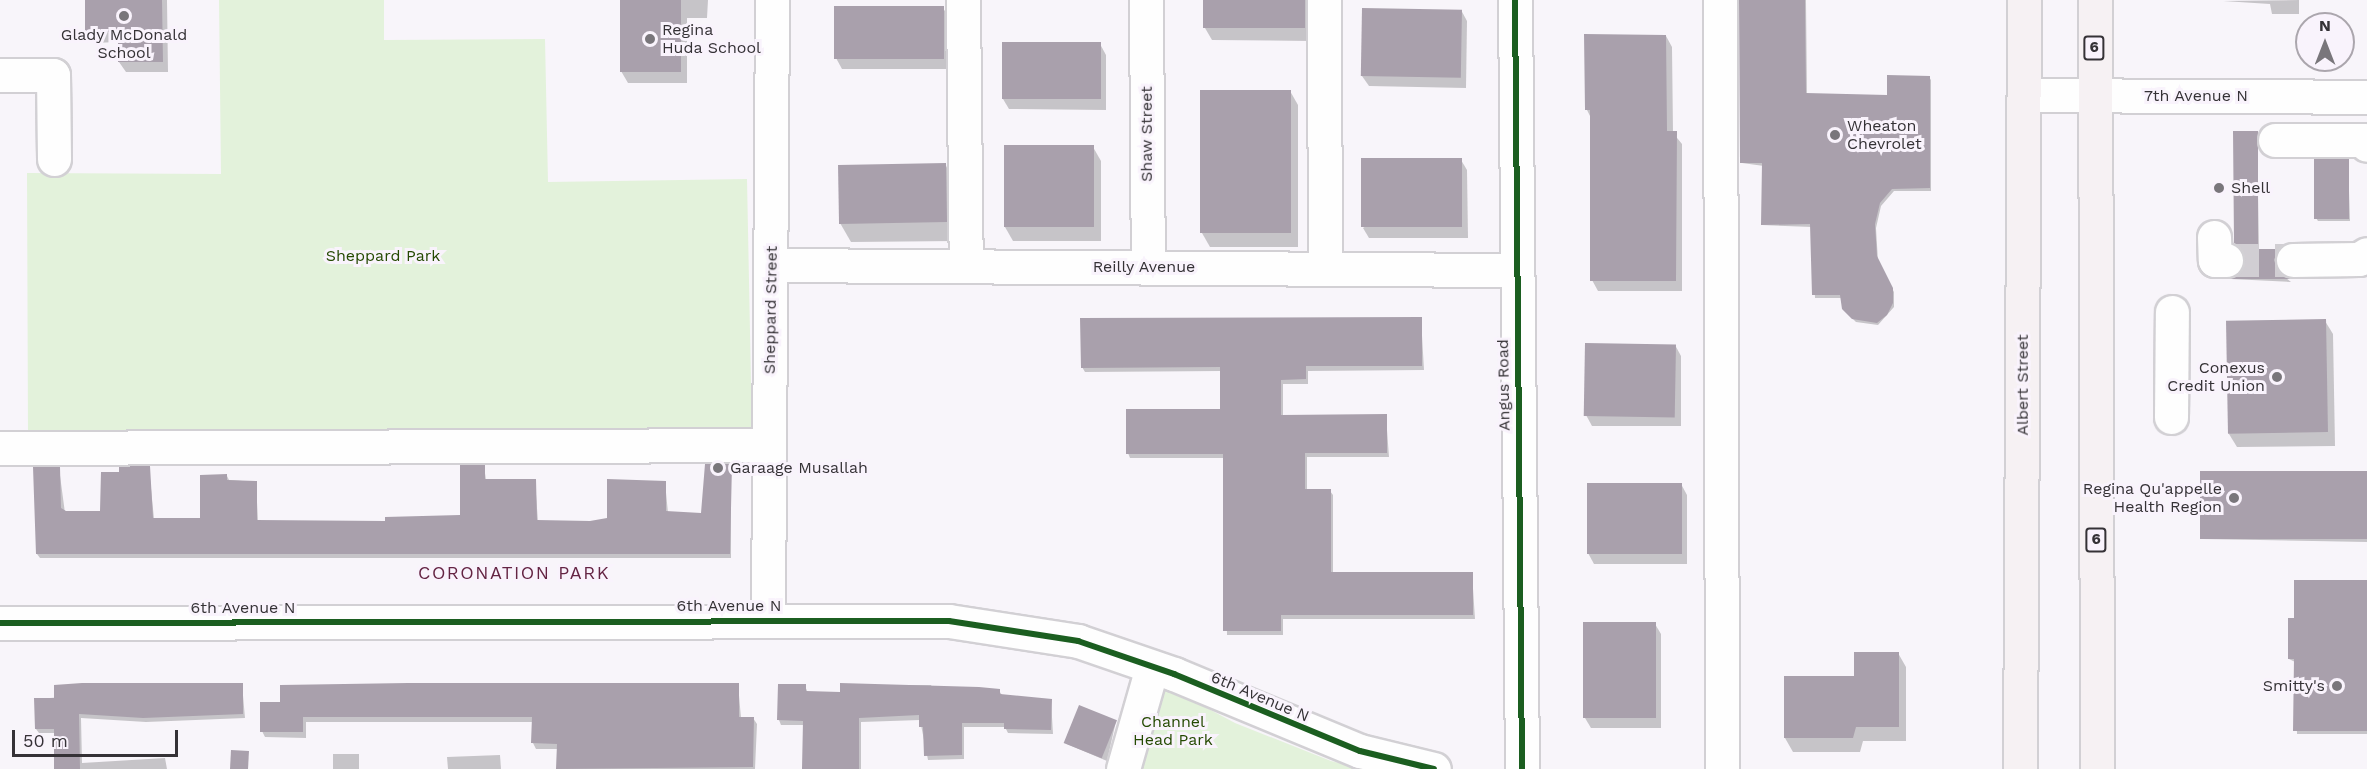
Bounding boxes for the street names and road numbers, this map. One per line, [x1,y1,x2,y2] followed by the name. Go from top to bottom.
[2082,36,2106,60] road number: 6
[1137,86,1157,182] street label: Shaw Street
[2144,86,2248,106] street label: 7th Avenue N
[760,246,782,374] street label: Sheppard Street
[1092,257,1196,277] street label: Reilly Avenue
[2013,334,2033,436] street label: Albert Street
[1494,339,1514,431] street label: Angus Road
[2084,528,2108,552] road number: 6
[676,596,782,616] street label: 6th Avenue N
[190,598,296,618] street label: 6th Avenue N
[1208,668,1312,726] street label: 6th Avenue N

